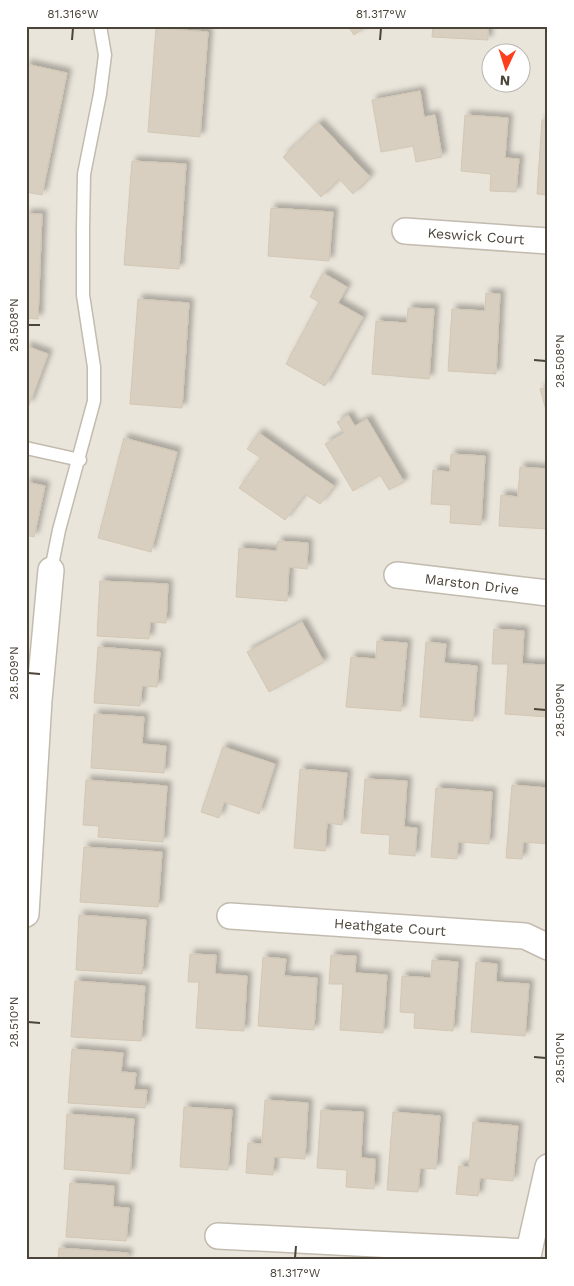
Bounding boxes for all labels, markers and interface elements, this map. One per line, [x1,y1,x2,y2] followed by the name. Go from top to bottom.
[47,7,99,21] text: 81.316°W
[356,7,407,21] text: 81.317°W
[482,42,532,92] north arrow
[499,73,511,89] text: N
[427,225,525,247] street label: Keswick Court
[7,298,21,352] text: 28.508°N
[553,334,567,388] text: 28.508°N
[424,570,520,598] street label: Marston Drive
[7,646,21,700] text: 28.509°N
[553,683,567,737] text: 28.509°N
[334,915,447,939] street label: Heathgate Court
[7,996,21,1048] text: 28.510°N
[553,1032,567,1084] text: 28.510°N
[270,1266,321,1280] text: 81.317°W

